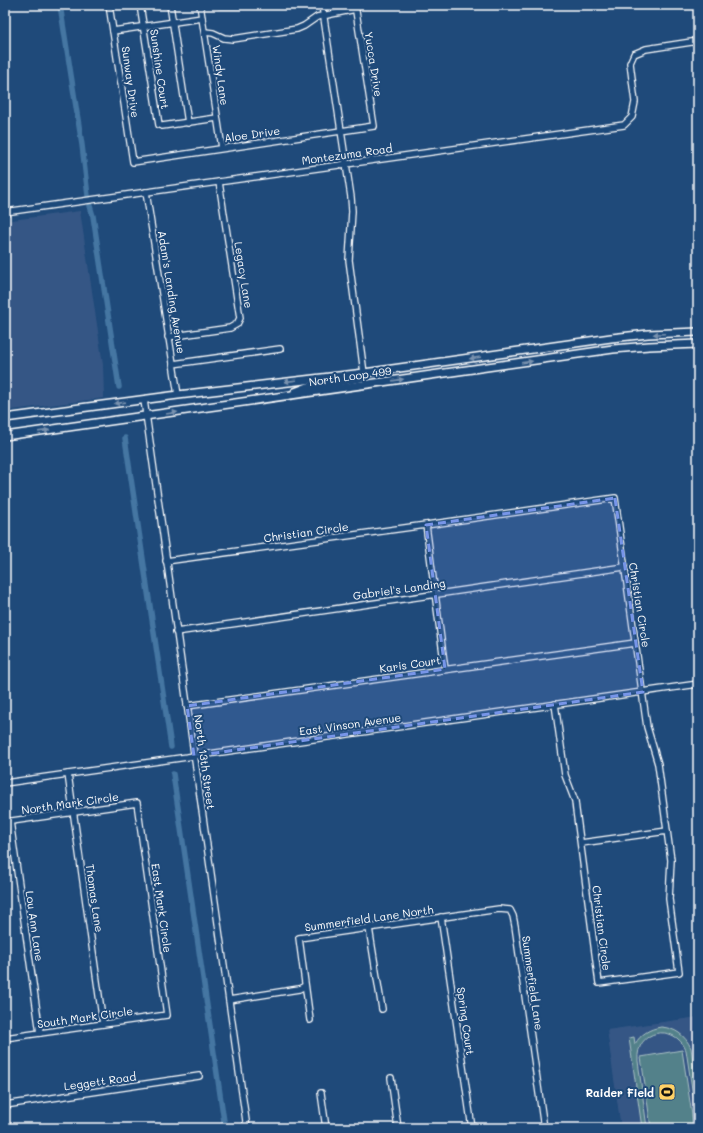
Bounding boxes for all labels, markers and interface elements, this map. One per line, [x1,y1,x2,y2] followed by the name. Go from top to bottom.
[147,28,173,110] street label: Sunshine Court
[361,30,387,98] street label: Yucca Drive
[209,44,233,106] street label: Windy Lane
[119,45,143,119] street label: Sunway Drive
[223,123,281,145] street label: Aloe Drive
[301,140,393,168] street label: Montezuma Road
[155,229,189,355] street label: Adam's Landing Avenue
[231,241,257,309] street label: Legacy Lane
[653,330,665,337] one-way arrow
[469,355,481,361] one-way arrow
[521,359,533,365] one-way arrow
[308,363,393,389] street label: North Loop 499
[392,377,404,383] one-way arrow
[284,378,296,385] one-way arrow
[113,400,126,406] one-way arrow
[166,410,178,416] one-way arrow
[38,427,50,434] one-way arrow
[262,519,350,545] street label: Christian Circle
[626,561,654,649] street label: Christian Circle
[352,575,446,603] street label: Gabriel's Landing
[378,652,442,676] street label: Karis Court
[298,709,402,739] street label: East Vinson Avenue
[191,714,219,811] street label: North 13th Street
[20,789,120,817] street label: North Mark Circle
[148,862,176,954] street label: East Mark Circle
[83,863,107,933] street label: Thomas Lane
[589,885,615,972] street label: Christian Circle
[23,890,47,962] street label: Lou Ann Lane
[304,902,434,934] street label: Summerfield Lane North
[519,935,547,1031] street label: Summerfield Lane
[454,986,478,1056] street label: Spring Court
[36,1003,134,1031] street label: South Mark Circle
[63,1069,137,1093] street label: Leggett Road
[657,1082,677,1102] sports icon: Raider Field
[585,1085,654,1100] place label: Raider Field

